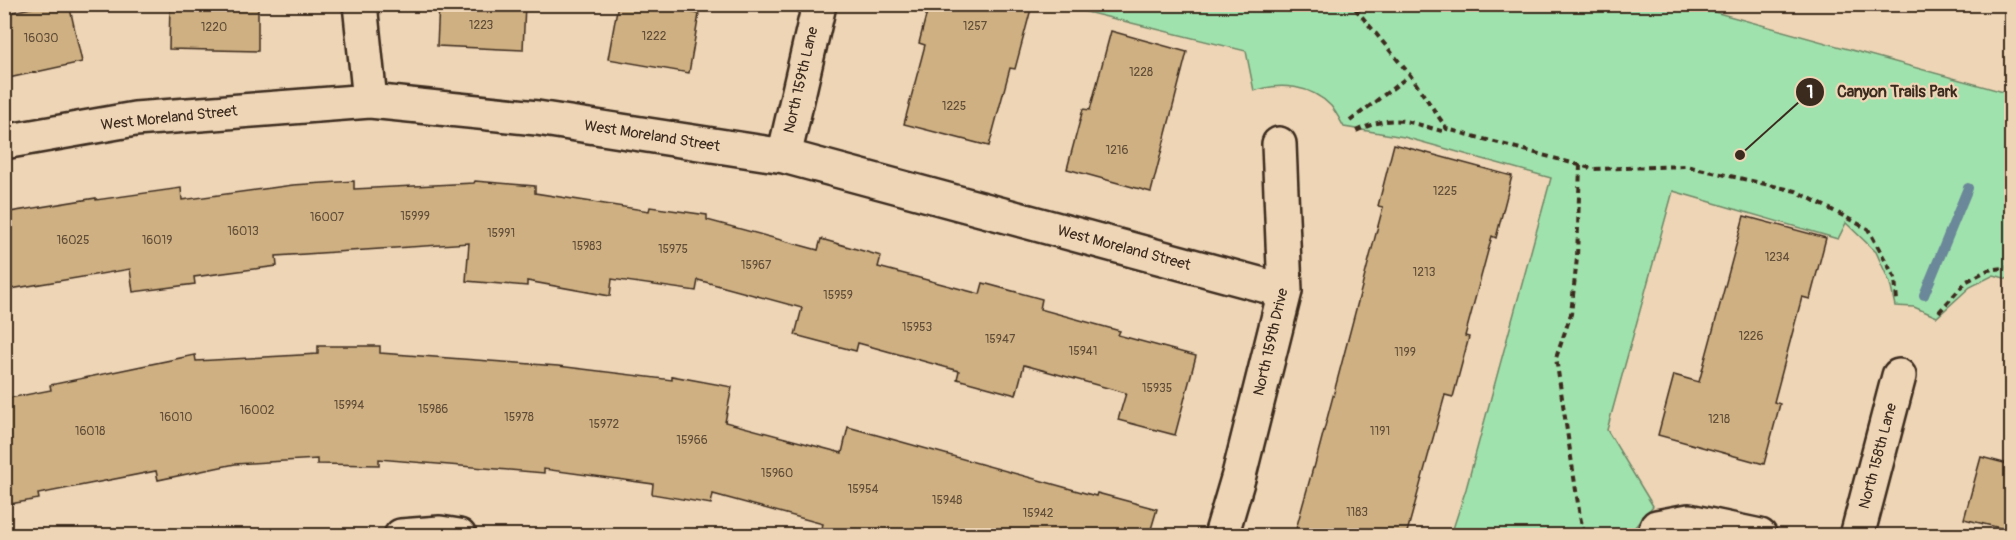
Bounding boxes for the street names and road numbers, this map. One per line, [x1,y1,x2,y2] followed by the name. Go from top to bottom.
[780,24,823,135] street label: North 159th Lane
[100,101,239,135] street label: West Moreland Street
[583,116,722,156] street label: West Moreland Street
[1055,221,1194,275] street label: West Moreland Street
[1249,286,1293,398] street label: North 159th Drive
[1855,400,1901,511] street label: North 158th Lane

